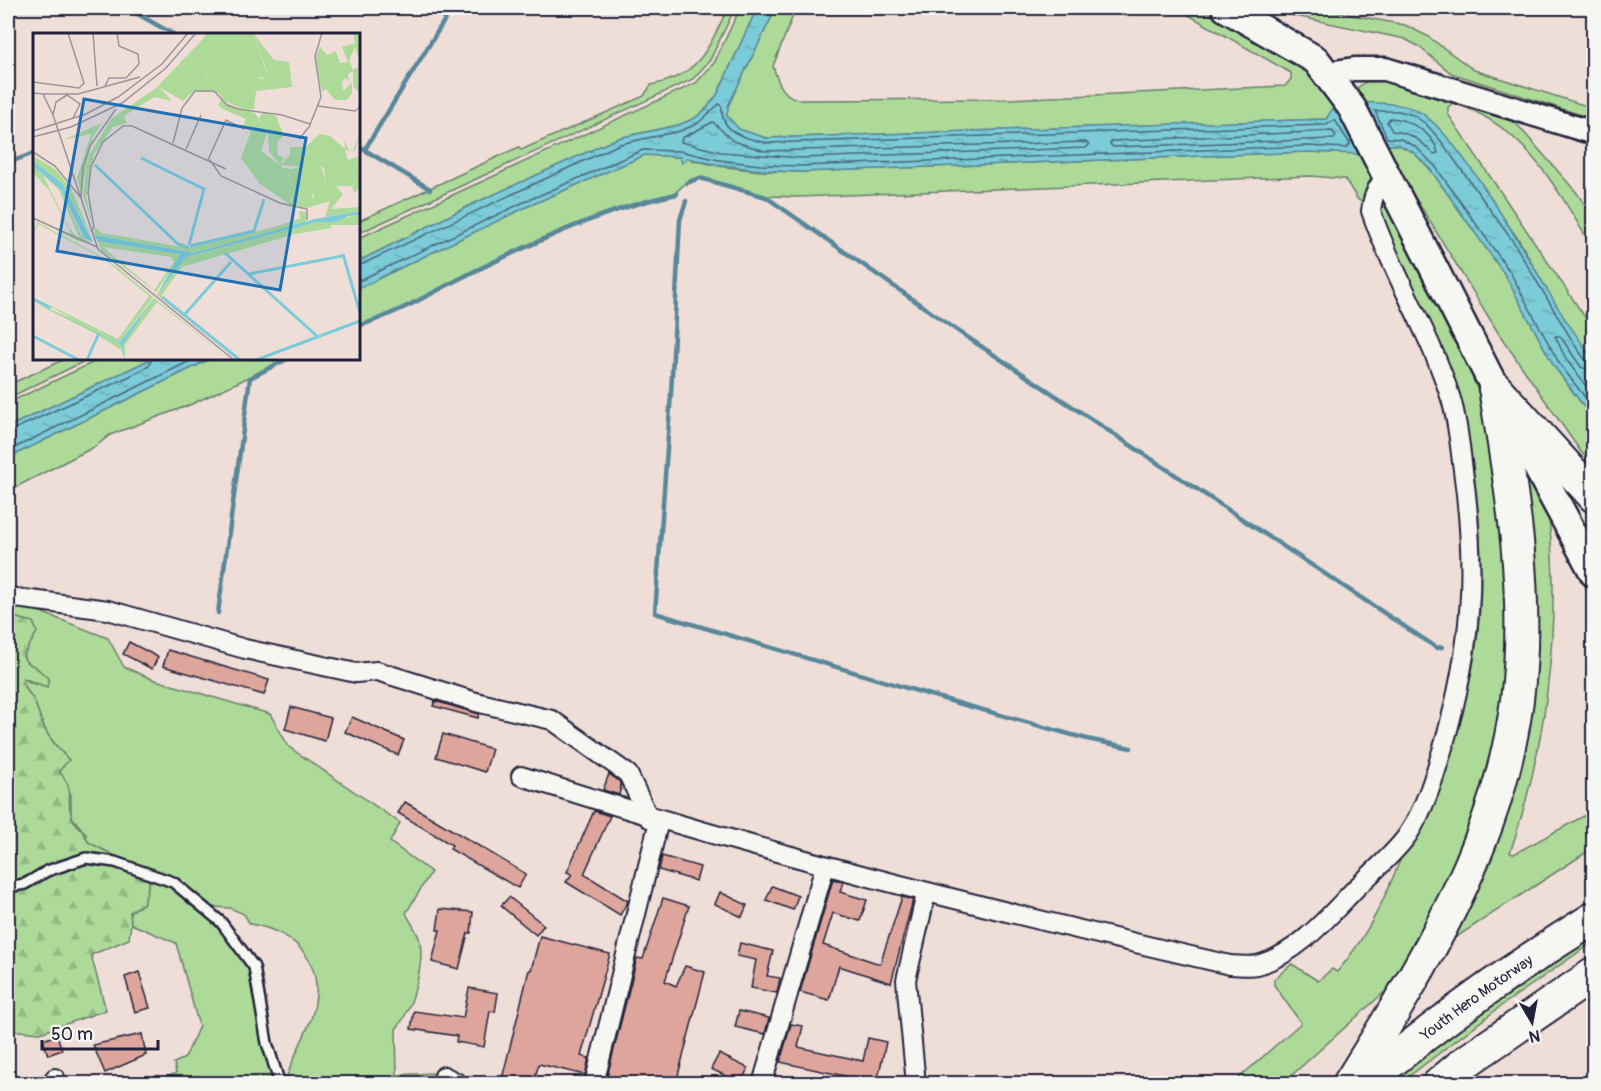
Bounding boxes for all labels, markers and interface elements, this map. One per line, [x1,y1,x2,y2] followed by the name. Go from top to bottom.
[33,33,360,360] inset map
[1416,951,1537,1045] street label: Youth Hero Motorway
[1502,992,1562,1052] north arrow
[42,1013,158,1051] scale bar
[51,1023,93,1046] text: 50 m
[1527,1025,1541,1047] text: N

